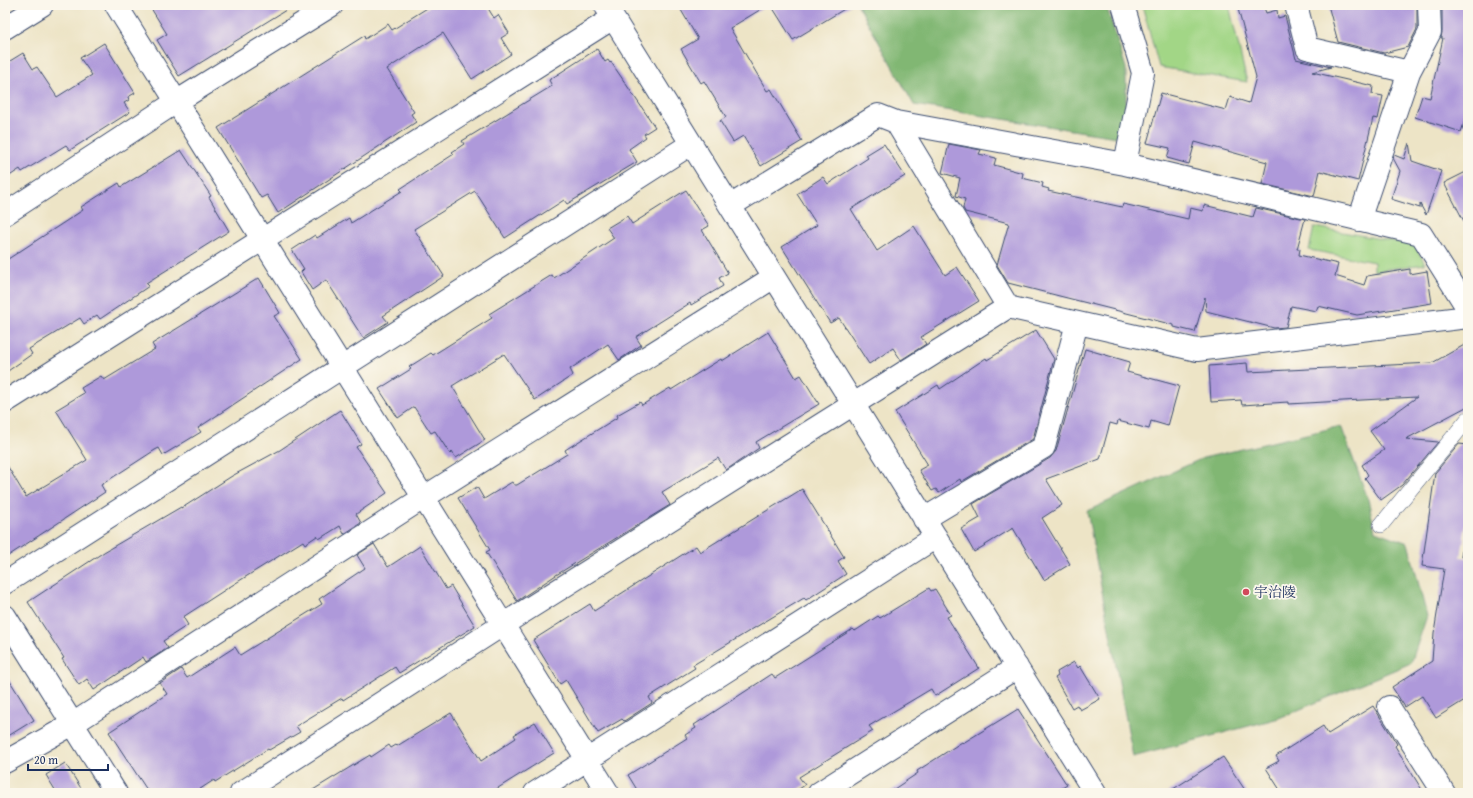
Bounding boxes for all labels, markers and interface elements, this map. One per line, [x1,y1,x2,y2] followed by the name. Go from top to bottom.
[1254,582,1296,602] place label: 宇治陵
[1241,587,1251,597] marker: 宇治陵
[28,746,108,772] scale bar
[34,751,58,768] text: 20 m

